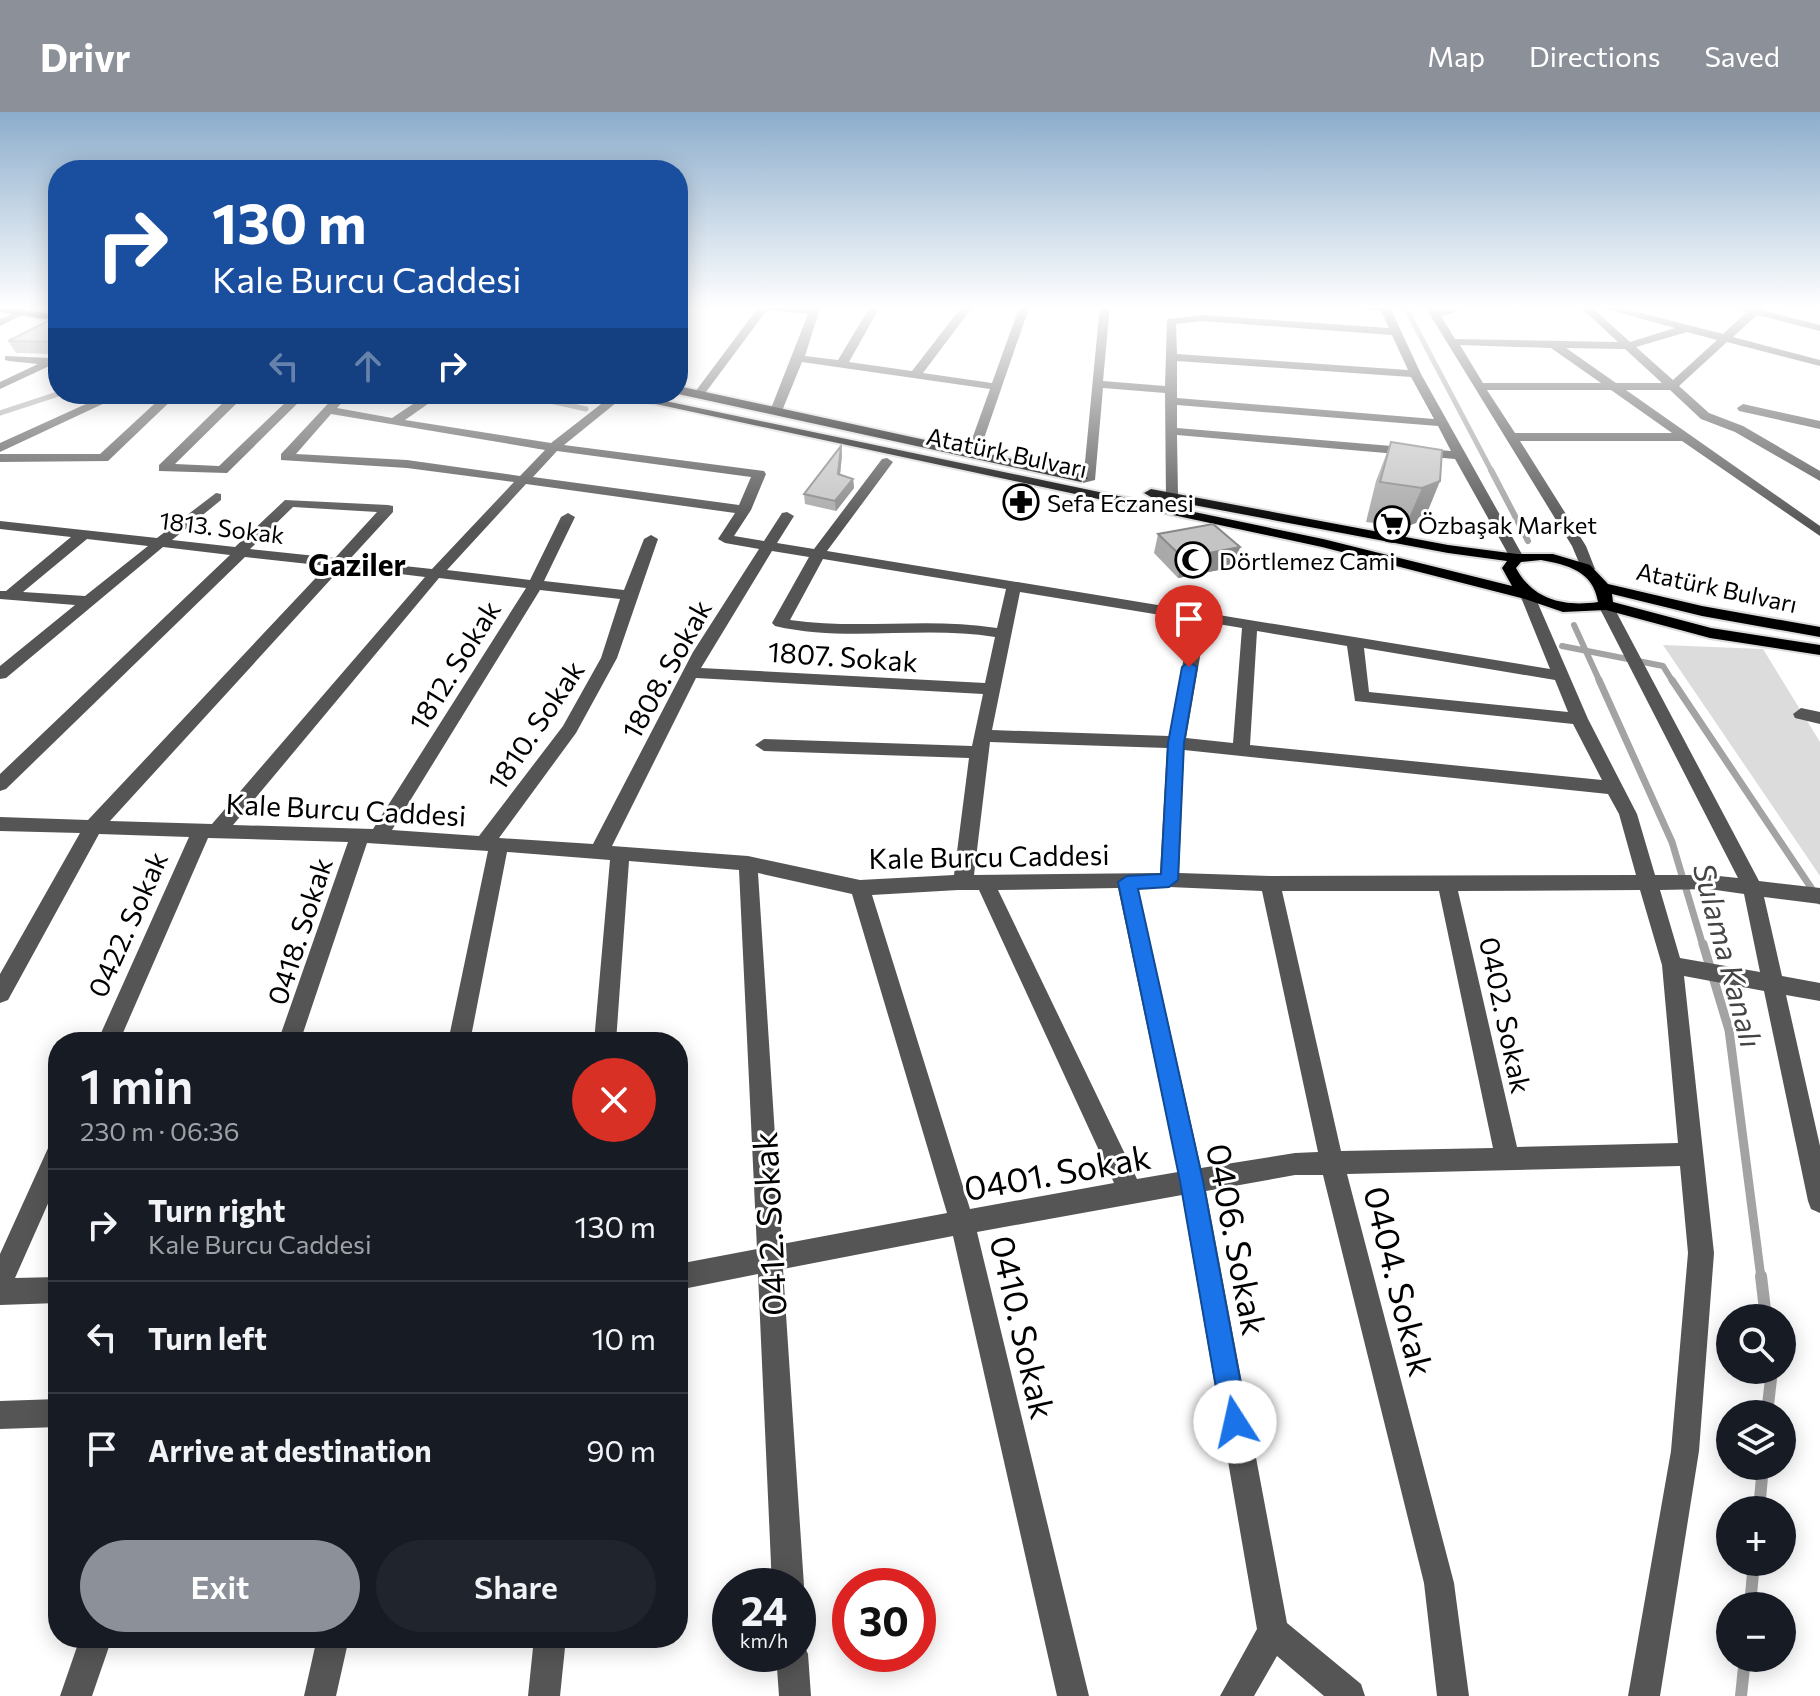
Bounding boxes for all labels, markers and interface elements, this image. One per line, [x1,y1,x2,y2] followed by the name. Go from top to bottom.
[40,33,130,80] text: Drivr
[1427,39,1485,73] text: Map
[1529,39,1660,73] text: Directions
[1704,39,1780,73] text: Saved
[212,187,367,256] text: 130 m
[80,192,184,296] icon: right
[212,256,522,300] text: Kale Burcu Caddesi
[262,344,306,388] icon: left
[346,344,390,388] icon: ahead
[430,344,474,388] icon: right
[924,421,1090,483] street label: Atatürk Bulvarı
[1002,483,1040,521] pharmacy icon: Sefa Eczanesi
[1047,488,1194,517] place label: Sefa Eczanesi
[158,505,286,549] street label: 1813. Sokak
[1373,505,1411,543] supermarket icon: Özbaşak Market
[1418,510,1597,539] place label: Özbaşak Market
[1174,541,1212,579] mosque icon: Dörtlemez Cami
[308,545,406,582] district label: Gaziler
[1219,546,1395,575] place label: Dörtlemez Cami
[1634,556,1800,618] street label: Atatürk Bulvarı
[1155,585,1223,667] pin
[614,593,718,745] street label: 1808. Sokak
[401,594,507,736] street label: 1812. Sokak
[1167,597,1211,641] icon: arrive
[767,634,919,678] street label: 1807. Sokak
[479,654,591,796] street label: 1810. Sokak
[225,786,467,832] street label: Kale Burcu Caddesi
[868,837,1110,875] street label: Kale Burcu Caddesi
[80,846,174,1002] street label: 0422. Sokak
[259,853,339,1009] street label: 0418. Sokak
[1687,859,1771,1051] water label: Sulama Kanalı
[1473,934,1539,1096] street label: 0402. Sokak
[80,1055,193,1114] text: 1 min
[572,1058,656,1142] button: close
[80,1115,239,1146] text: 230 m · 06:36
[742,1131,794,1317] street label: 0412. Sokak
[960,1134,1154,1208] street label: 0401. Sokak
[1199,1140,1277,1338] street label: 0406. Sokak
[1356,1182,1444,1380] street label: 0404. Sokak
[148,1191,285,1228] text: Turn right
[80,1203,124,1247] icon: right
[575,1207,656,1244] text: 130 m
[148,1228,372,1259] text: Kale Burcu Caddesi
[982,1231,1066,1423] street label: 0410. Sokak
[1716,1304,1796,1672] map controls
[1716,1304,1796,1384] button: search
[80,1315,124,1359] icon: left
[148,1319,267,1356] text: Turn left
[592,1319,656,1356] text: 10 m
[1193,1380,1277,1464] position arrow
[1716,1400,1796,1480] button: layers
[80,1427,124,1471] icon: arrive
[148,1431,432,1468] text: Arrive at destination
[586,1431,656,1468] text: 90 m
[1716,1496,1796,1576] button: +
[80,1540,360,1632] button: Exit
[376,1540,656,1632] button: Share
[832,1568,936,1672] speed limit sign: 30
[741,1585,787,1634] text: 24
[1716,1592,1796,1672] button: −
[740,1628,788,1652] text: km/h

